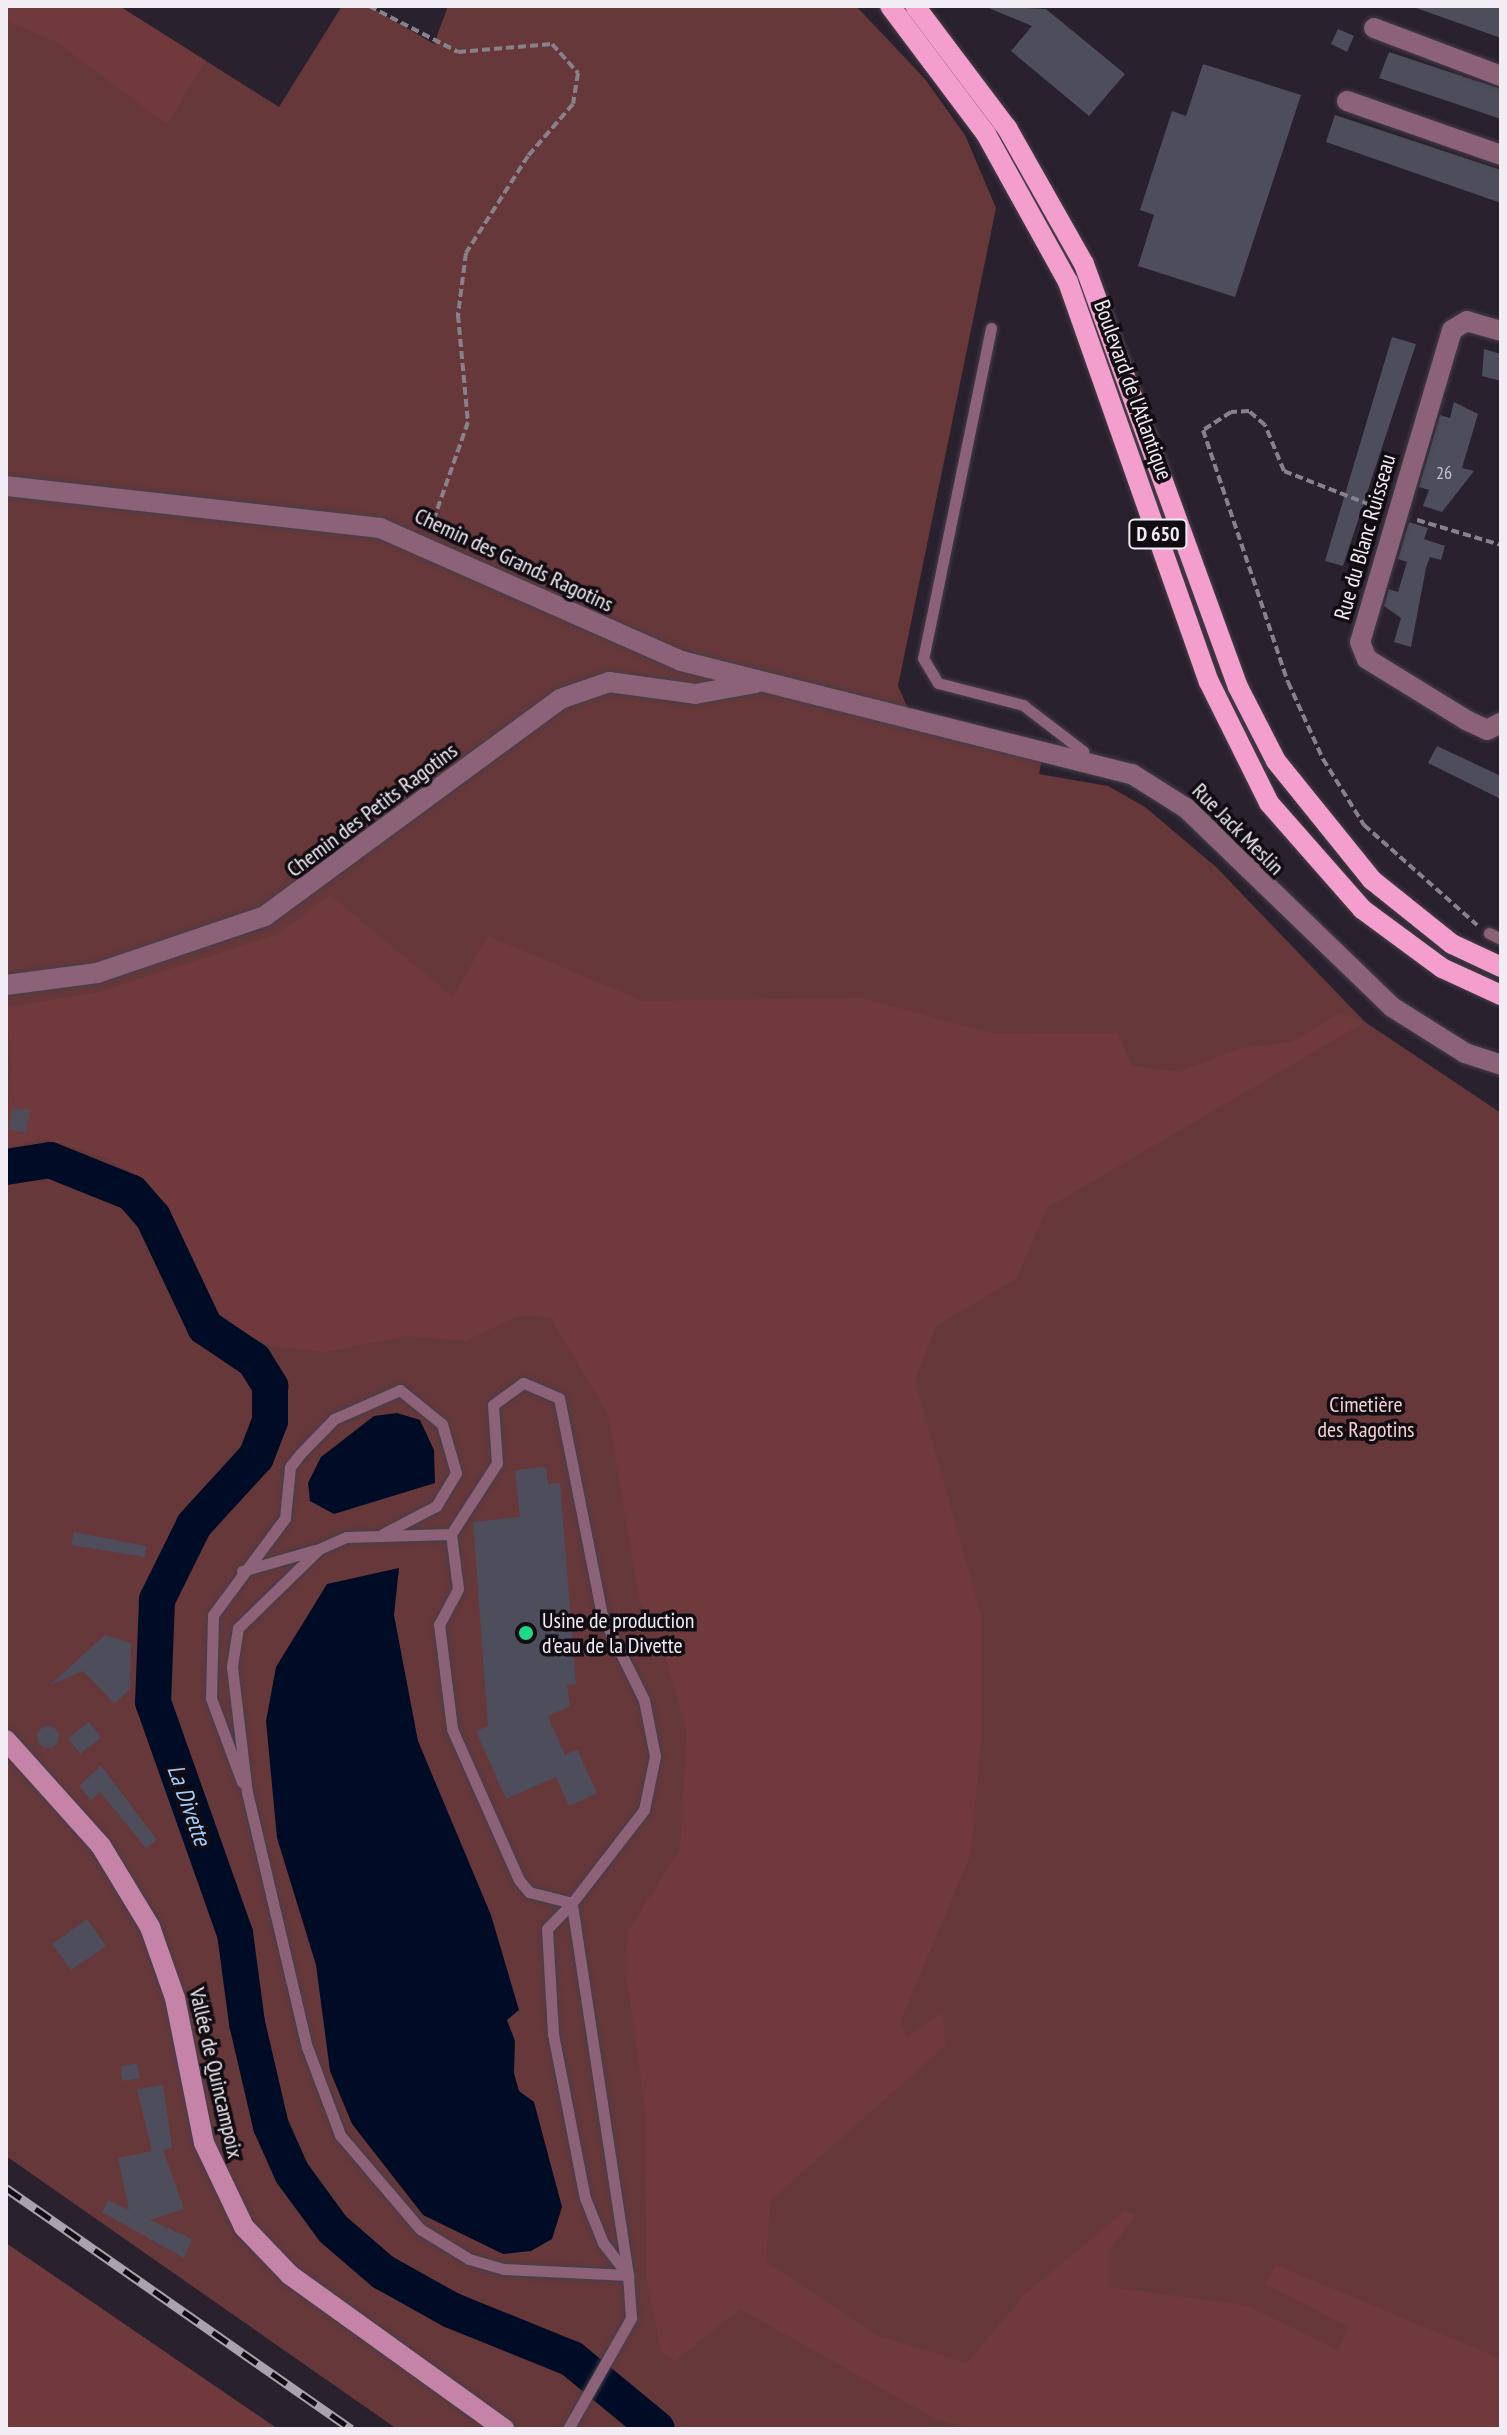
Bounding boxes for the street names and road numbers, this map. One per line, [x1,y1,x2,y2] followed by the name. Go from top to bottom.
[1088,296,1178,484] street label: Boulevard de l'Atlantique
[1329,451,1401,623] street label: Rue du Blanc Ruisseau
[410,502,618,618] street label: Chemin des Grands Ragotins
[1128,518,1188,550] road number: D 650
[282,737,462,883] street label: Chemin des Petits Ragotins
[1187,778,1289,880] street label: Rue Jack Meslin
[184,1985,248,2161] street label: Vallée de Quincampoix

